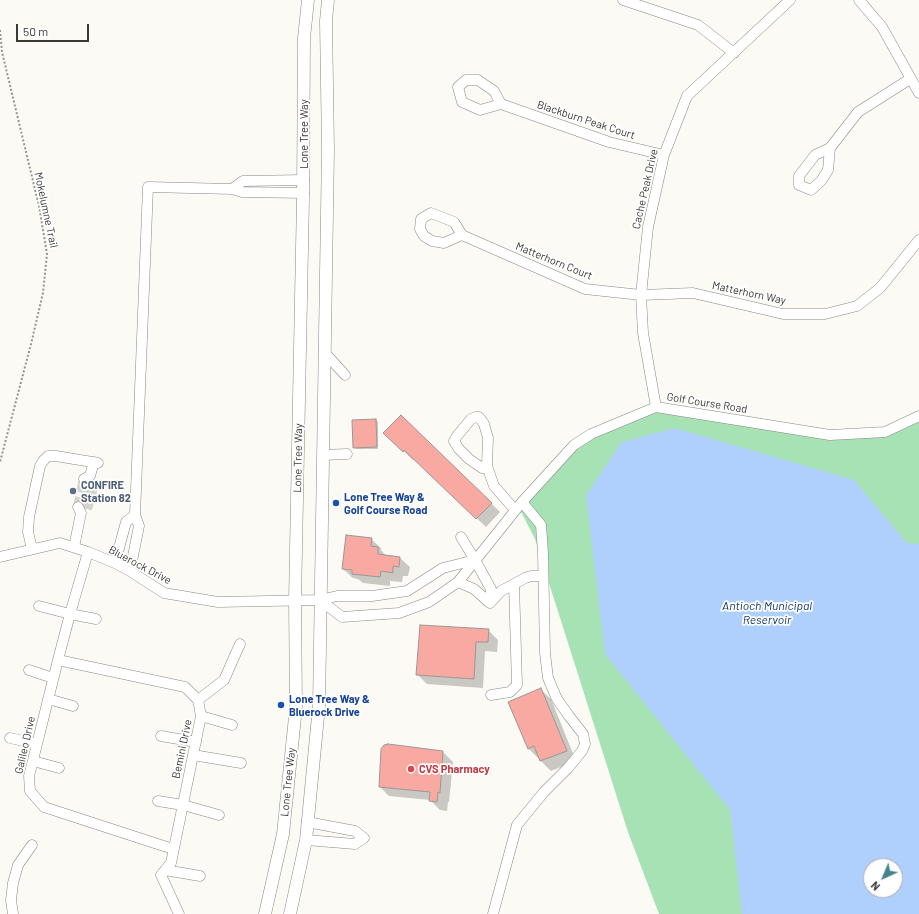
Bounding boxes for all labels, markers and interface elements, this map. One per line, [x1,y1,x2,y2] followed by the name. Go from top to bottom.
[18,16,91,42] scale bar
[23,24,48,38] text: 50 m
[535,98,637,142] street label: Blackburn Peak Court
[297,99,311,169] street label: Lone Tree Way
[629,148,661,230] street label: Cache Peak Drive
[32,171,60,249] street label: Mokelumne Trail
[514,240,594,282] street label: Matterhorn Court
[711,279,787,307] street label: Matterhorn Way
[666,390,748,416] street label: Golf Course Road
[291,423,305,493] street label: Lone Tree Way
[81,478,131,504] place label: CONFIRE Station 82
[68,486,78,496] marker: CONFIRE Station 82
[344,490,427,516] place label: Lone Tree Way & Golf Course Road
[331,498,341,508] marker: Lone Tree Way & Golf Course Road
[106,543,174,587] street label: Bluerock Drive
[722,599,812,627] water label: Antioch Municipal Reservoir
[289,692,370,718] place label: Lone Tree Way & Bluerock Drive
[276,700,286,710] marker: Lone Tree Way & Bluerock Drive
[12,715,38,775] street label: Galileo Drive
[169,718,195,780] street label: Bemini Drive
[278,747,298,817] street label: Lone Tree Way
[419,762,490,776] place label: CVS Pharmacy
[406,764,416,774] marker: CVS Pharmacy
[863,858,903,898] north arrow
[868,879,882,893] text: N

